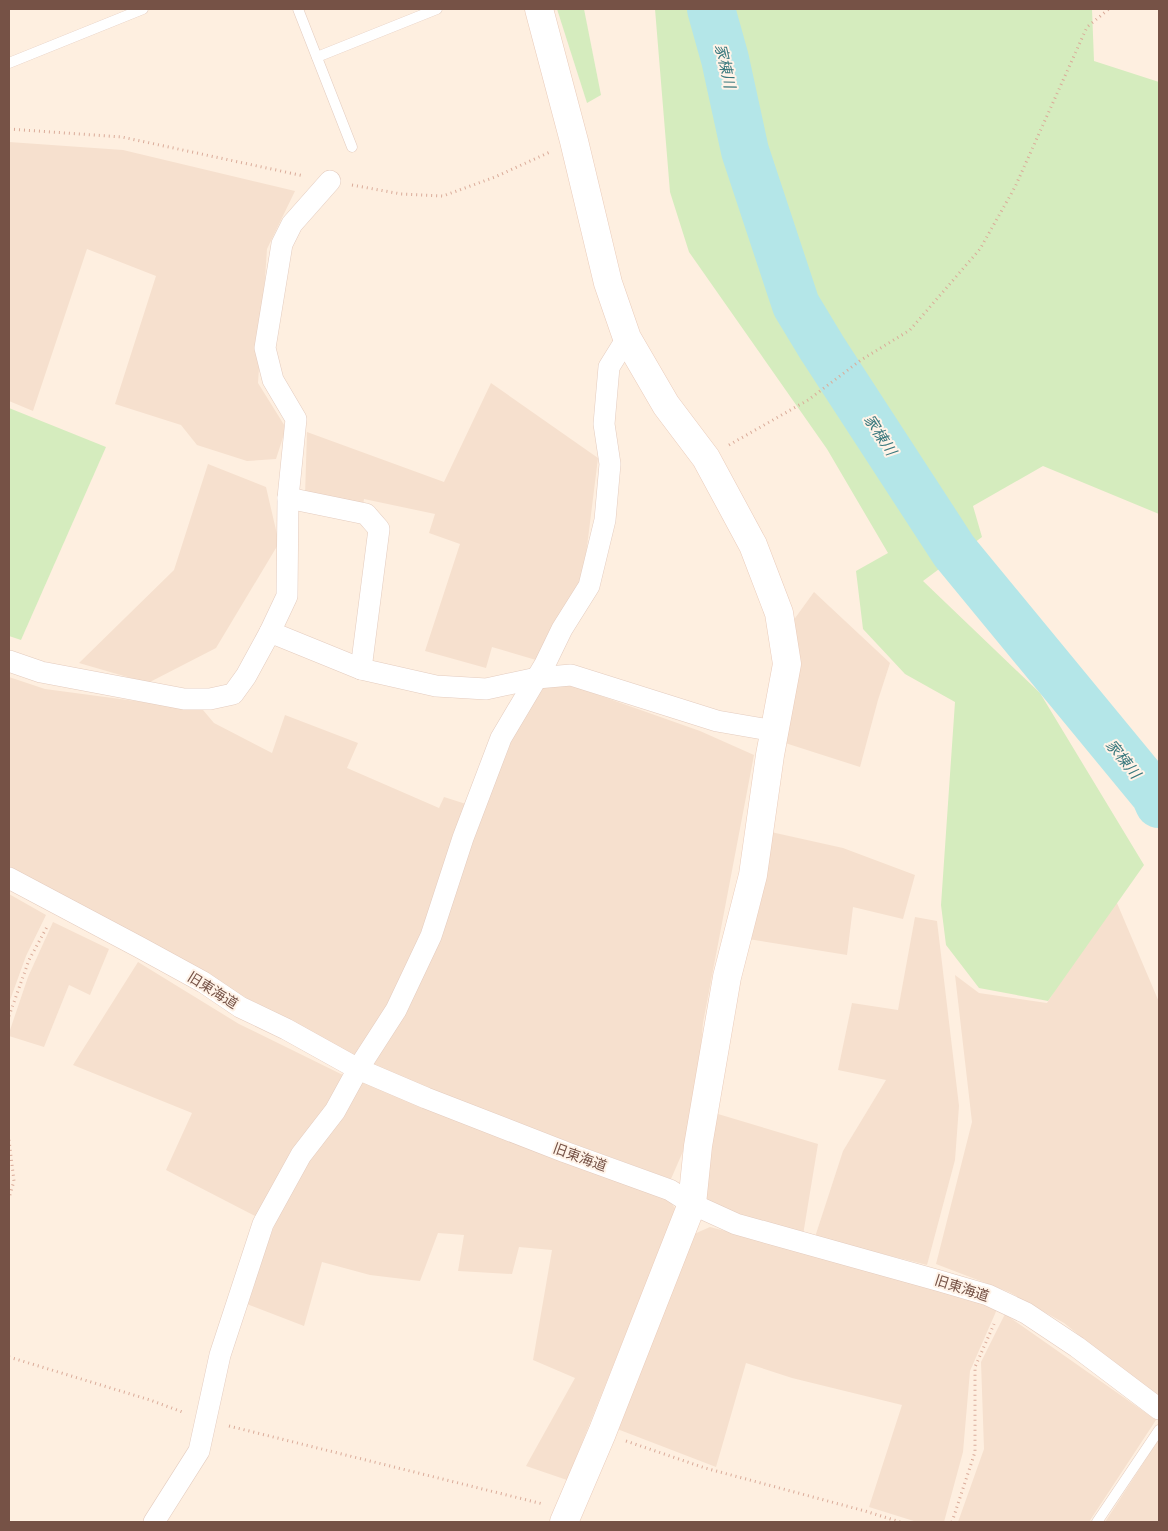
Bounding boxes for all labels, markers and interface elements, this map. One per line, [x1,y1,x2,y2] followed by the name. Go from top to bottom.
[712,42,740,92] water label: 家棟川
[861,411,902,460] water label: 家棟川
[1103,735,1146,783] water label: 家棟川
[185,968,242,1012] street label: 旧東海道
[551,1139,609,1174] street label: 旧東海道
[933,1271,991,1304] street label: 旧東海道

